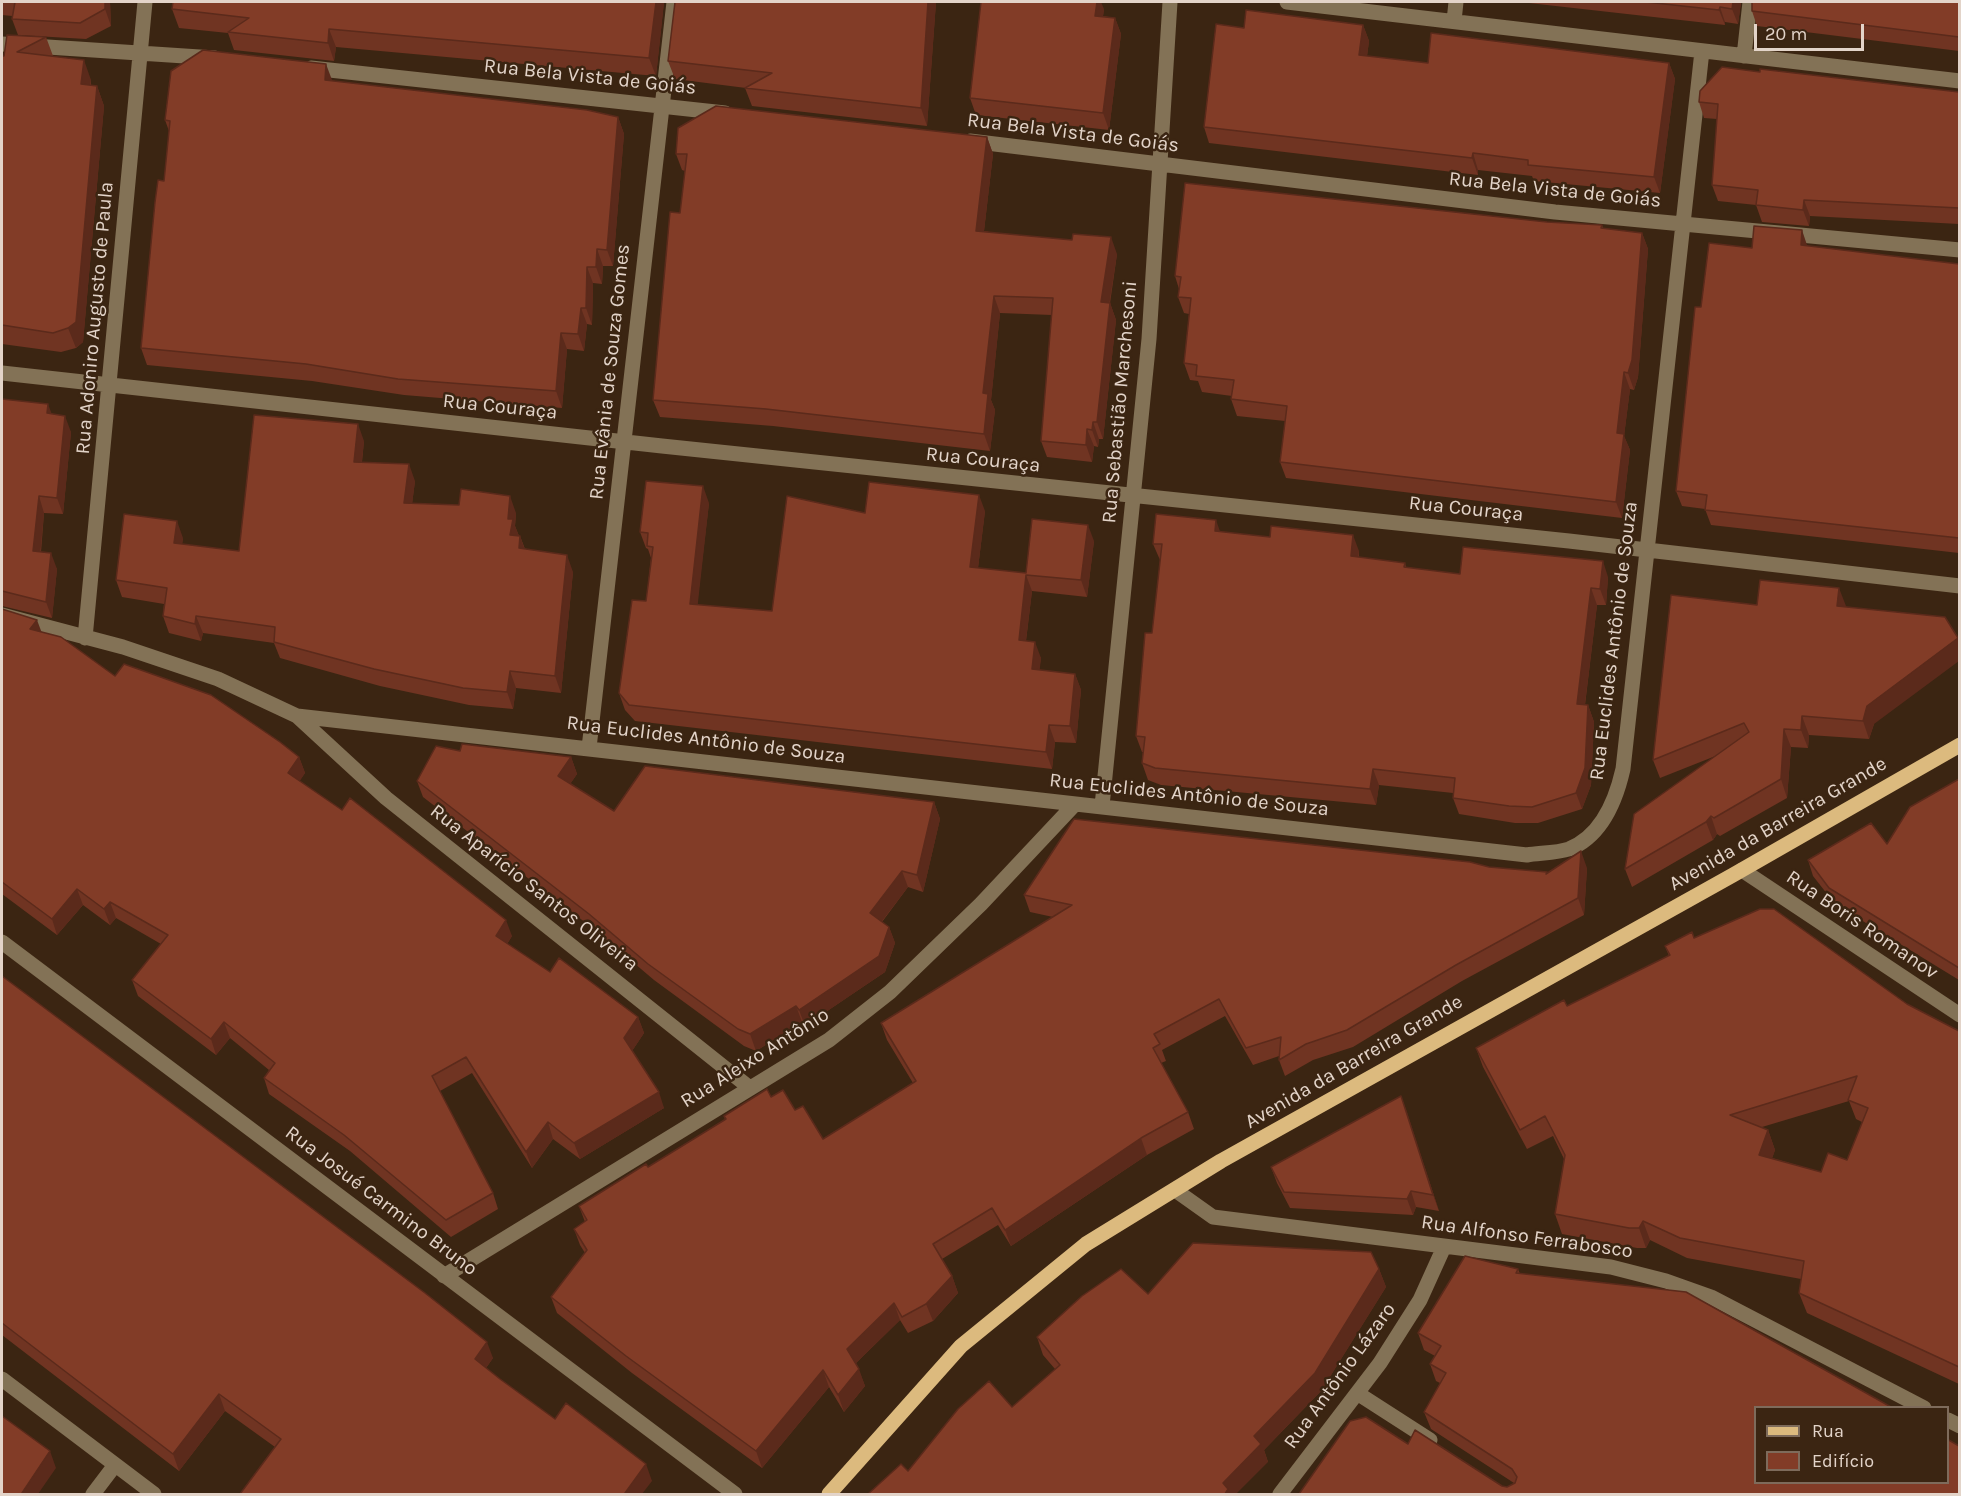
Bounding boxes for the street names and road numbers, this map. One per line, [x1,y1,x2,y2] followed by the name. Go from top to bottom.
[483,54,697,100] street label: Rua Bela Vista de Goiás
[966,108,1180,158] street label: Rua Bela Vista de Goiás
[1448,167,1662,213] street label: Rua Bela Vista de Goiás
[71,181,119,455] street label: Rua Adoniro Augusto de Paula
[585,243,635,501] street label: Rua Evânia de Souza Gomes
[1097,280,1143,524] street label: Rua Sebastião Marchesoni
[442,389,558,425] street label: Rua Couraça
[925,442,1041,478] street label: Rua Couraça
[1408,491,1524,527] street label: Rua Couraça
[1585,500,1643,782] street label: Rua Euclides Antônio de Souza
[565,711,847,769] street label: Rua Euclides Antônio de Souza
[1665,752,1891,896] street label: Avenida da Barreira Grande
[1048,768,1330,822] street label: Rua Euclides Antônio de Souza
[425,799,643,977] street label: Rua Aparício Santos Oliveira
[1782,865,1942,985] street label: Rua Boris Romanov
[1241,990,1467,1134] street label: Avenida da Barreira Grande
[676,1003,834,1113] street label: Rua Aleixo Antônio
[280,1121,482,1281] street label: Rua Josué Carmino Bruno
[1420,1210,1634,1264] street label: Rua Alfonso Ferrabosco
[1279,1298,1401,1454] street label: Rua Antônio Lázaro

